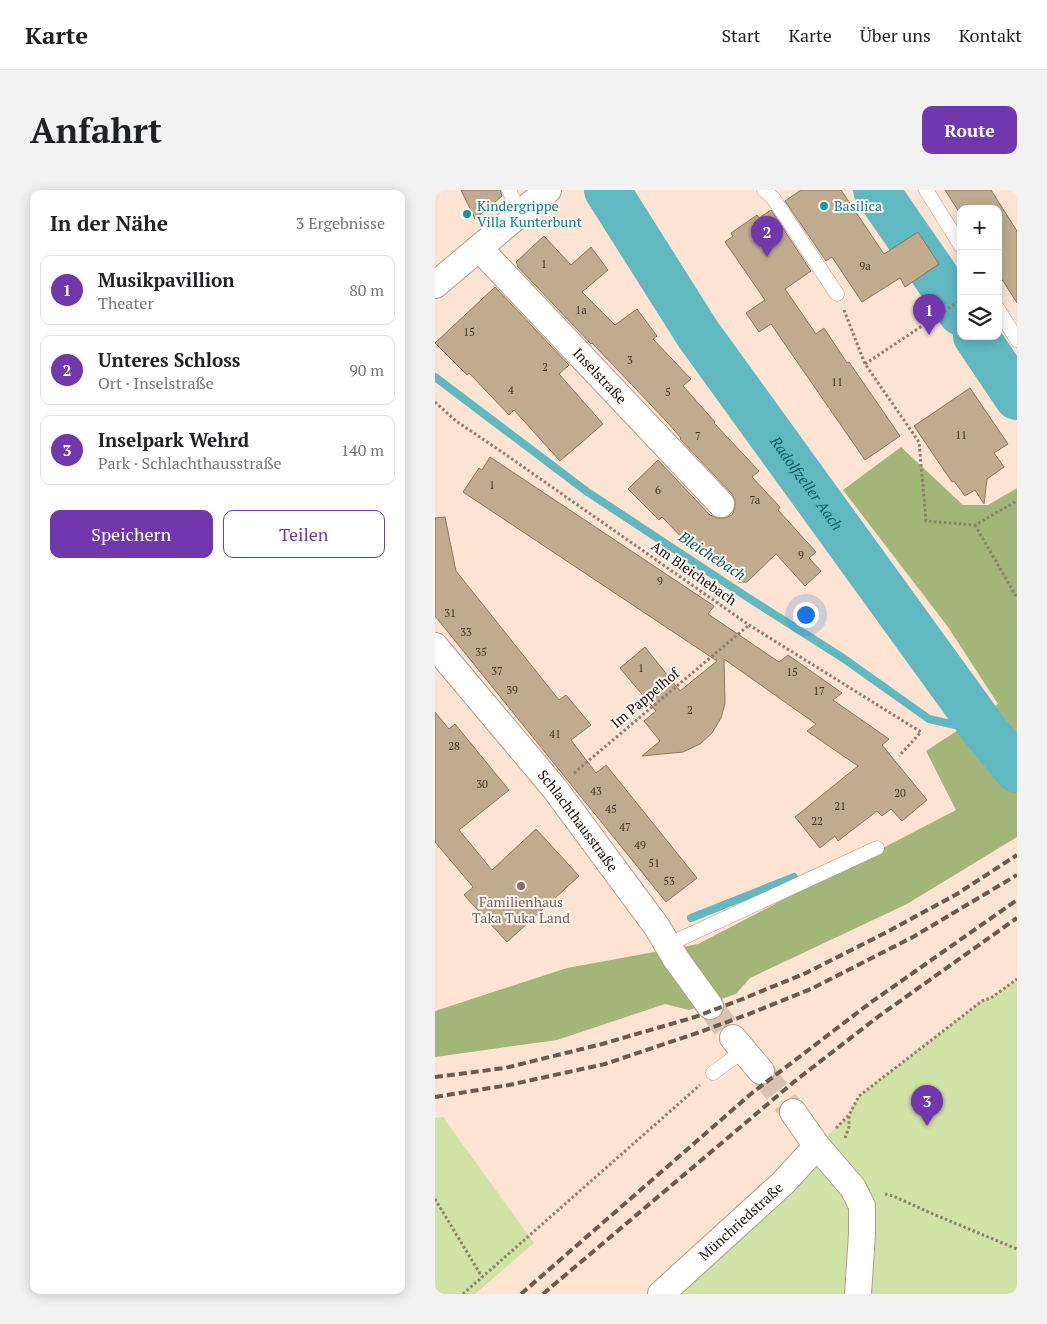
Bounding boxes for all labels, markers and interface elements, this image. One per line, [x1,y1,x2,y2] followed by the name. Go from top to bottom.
[25,19,88,51] text: Karte
[721,23,760,47] text: Start
[788,23,832,47] text: Karte
[860,23,931,47] text: Über uns
[959,23,1022,47] text: Kontakt
[922,106,1017,154] button: Route
[30,107,162,153] text: Anfahrt
[477,196,583,231] place label: Kindergrippe Villa Kunterbunt
[834,196,882,215] place label: Basilica
[818,200,830,212] marker: Basilica
[957,205,1002,340] map controls
[957,205,1002,250] button: +
[461,208,473,220] marker: Kindergrippe Villa Kunterbunt
[50,209,168,237] text: In der Nähe
[296,212,385,234] text: 3 Ergebnisse
[751,216,783,257] pin: 2
[957,250,1002,295] button: −
[541,257,547,271] house number: 1
[859,259,871,273] house number: 9a
[98,267,235,292] text: Musikpavillion
[62,279,72,301] text: 1
[349,279,384,301] text: 80 m
[98,292,154,314] text: Theater
[913,294,945,335] pin: 1
[957,295,1002,340] button: layers
[575,303,587,317] house number: 1a
[463,325,475,339] house number: 15
[569,343,631,408] street label: Inselstraße
[98,347,240,372] text: Unteres Schloss
[627,353,633,367] house number: 3
[62,359,72,381] text: 2
[349,359,384,381] text: 90 m
[542,360,548,374] house number: 2
[98,372,214,394] text: Ort · Inselstraße
[831,375,843,389] house number: 11
[508,383,514,397] house number: 4
[665,385,671,399] house number: 5
[98,427,249,452] text: Inselpark Wehrd
[955,428,967,442] house number: 11
[695,429,701,443] house number: 7
[766,431,848,534] water label: Radolfzeller Aach
[62,439,72,461] text: 3
[341,439,384,461] text: 140 m
[98,452,282,474] text: Park · Schlachthausstraße
[489,478,495,492] house number: 1
[655,483,661,497] house number: 6
[750,493,761,507] house number: 7a
[50,510,213,558] button: Speichern
[223,510,385,558] button: Teilen
[674,526,750,584] water label: Bleichebach
[648,536,741,609] street label: Am Bleichebach
[798,548,804,562] house number: 9
[657,574,663,588] house number: 9
[793,602,819,628] your location
[444,606,456,620] house number: 31
[460,625,472,639] house number: 33
[475,645,487,659] house number: 35
[638,661,644,675] house number: 1
[607,663,684,732] street label: Im Pappelhof
[491,664,503,678] house number: 37
[786,665,798,679] house number: 15
[506,683,518,697] house number: 39
[813,684,825,698] house number: 17
[687,703,693,717] house number: 2
[549,727,561,741] house number: 41
[448,739,460,753] house number: 28
[534,766,623,875] street label: Schlachthausstraße
[476,777,488,791] house number: 30
[590,784,602,798] house number: 43
[894,786,906,800] house number: 20
[834,799,846,813] house number: 21
[605,802,617,816] house number: 45
[811,814,823,828] house number: 22
[619,820,631,834] house number: 47
[634,838,646,852] house number: 49
[648,856,660,870] house number: 51
[663,874,675,888] house number: 53
[515,880,527,892] marker: Familienhaus Taka Tuka Land
[472,892,570,927] place label: Familienhaus Taka Tuka Land
[911,1085,943,1126] pin: 3
[694,1178,787,1264] street label: Münchriedstraße

